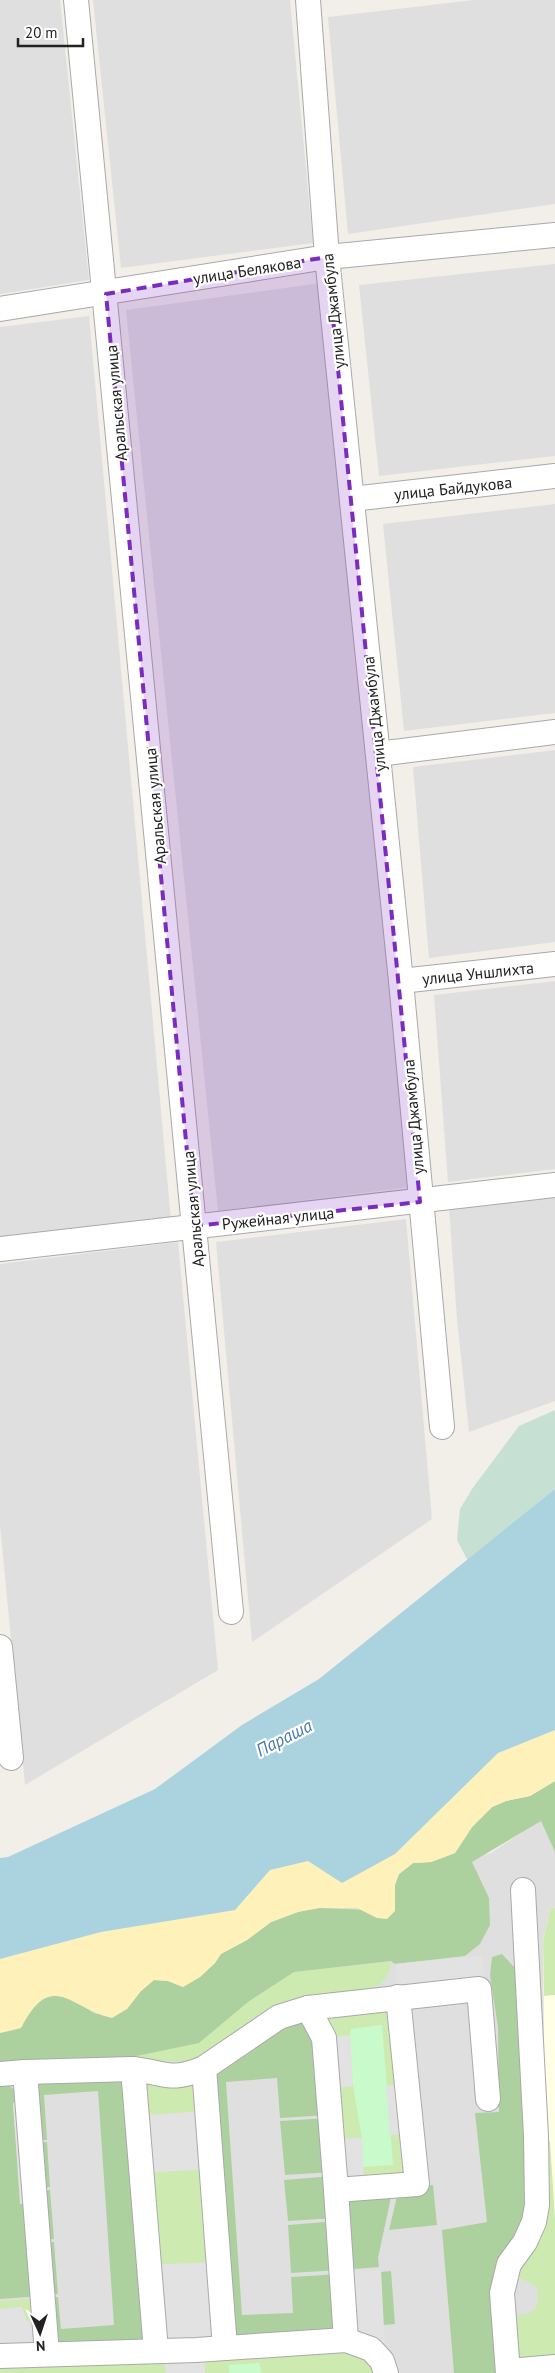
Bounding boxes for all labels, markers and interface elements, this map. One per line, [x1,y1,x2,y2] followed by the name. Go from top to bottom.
[18,15,82,47] scale bar
[25,23,58,42] text: 20 m
[192,252,302,288] street label: улица Белякова
[317,252,349,370] street label: улица Джамбула
[101,344,131,462] street label: Аральская улица
[393,472,513,504] street label: улица Байдукова
[358,655,390,773] street label: улица Джамбула
[140,747,170,865] street label: Аральская улица
[421,957,535,989] street label: улица Уншлихта
[398,1059,428,1175] street label: улица Джамбула
[178,1150,208,1268] street label: Аральская улица
[221,1202,335,1234] street label: Ружейная улица
[252,1714,316,1761] water label: Параша
[15,2308,65,2358] north arrow
[36,2337,46,2355] text: N

